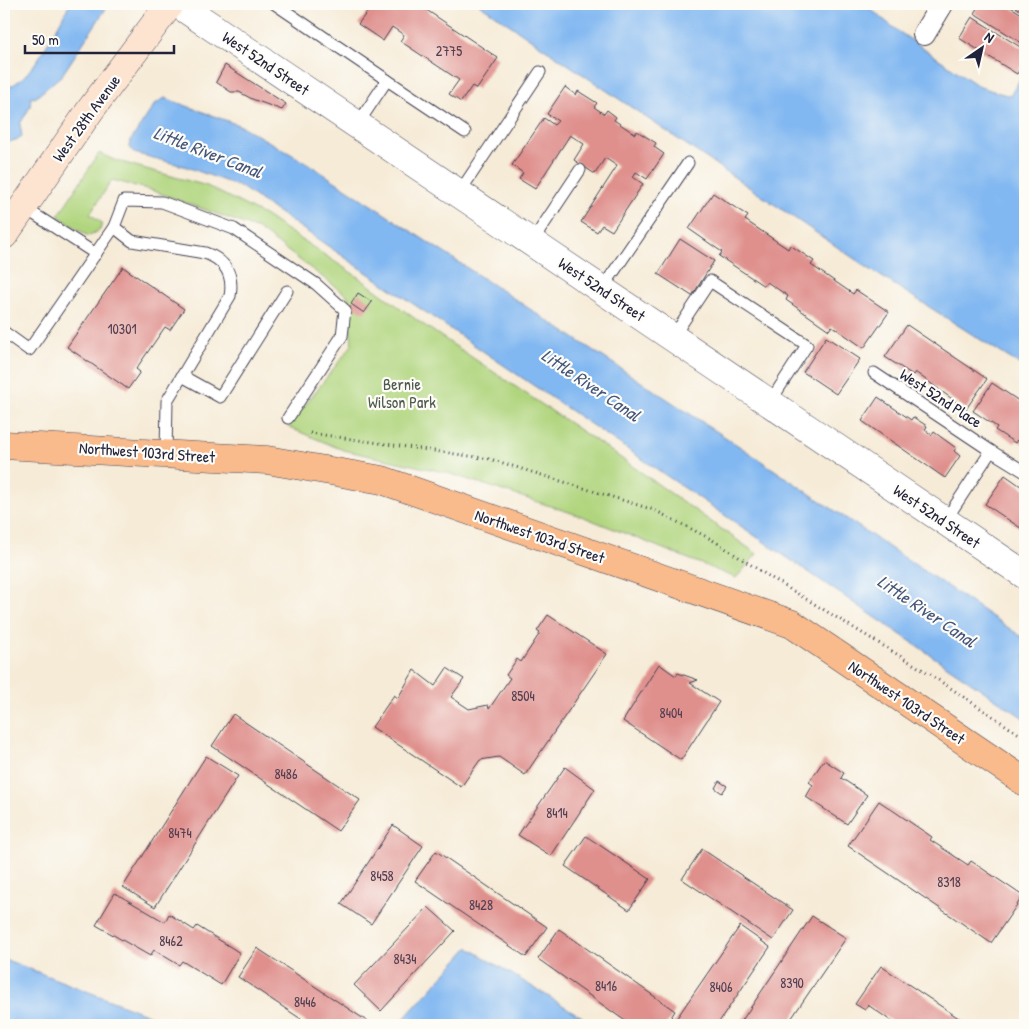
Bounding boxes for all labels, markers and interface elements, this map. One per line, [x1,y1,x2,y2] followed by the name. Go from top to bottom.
[25,22,174,54] scale bar
[956,22,1006,72] north arrow
[218,26,314,100] street label: West 52nd Street
[981,27,998,47] text: N
[32,29,59,50] text: 50 m
[436,41,462,60] house number: 2775
[47,70,125,166] street label: West 28th Avenue
[150,120,267,184] water label: Little River Canal
[554,252,650,326] street label: West 52nd Street
[108,319,136,338] house number: 10301
[537,343,646,428] water label: Little River Canal
[896,363,987,433] street label: West 52nd Place
[368,373,436,413] park label: Bernie Wilson Park
[78,436,216,468] street label: Northwest 103rd Street
[889,479,985,553] street label: West 52nd Street
[472,503,608,569] street label: Northwest 103rd Street
[873,569,982,654] water label: Little River Canal
[845,655,970,749] street label: Northwest 103rd Street
[511,686,535,705] house number: 8504
[660,703,682,722] house number: 8404
[275,764,298,783] house number: 8486
[546,803,568,822] house number: 8414
[168,823,192,842] house number: 8474
[370,866,394,885] house number: 8458
[937,872,961,891] house number: 8318
[469,895,493,914] house number: 8428
[159,931,183,950] house number: 8462
[394,949,416,968] house number: 8434
[780,973,804,992] house number: 8390
[595,976,617,995] house number: 8416
[709,977,733,996] house number: 8406
[294,992,316,1011] house number: 8446

